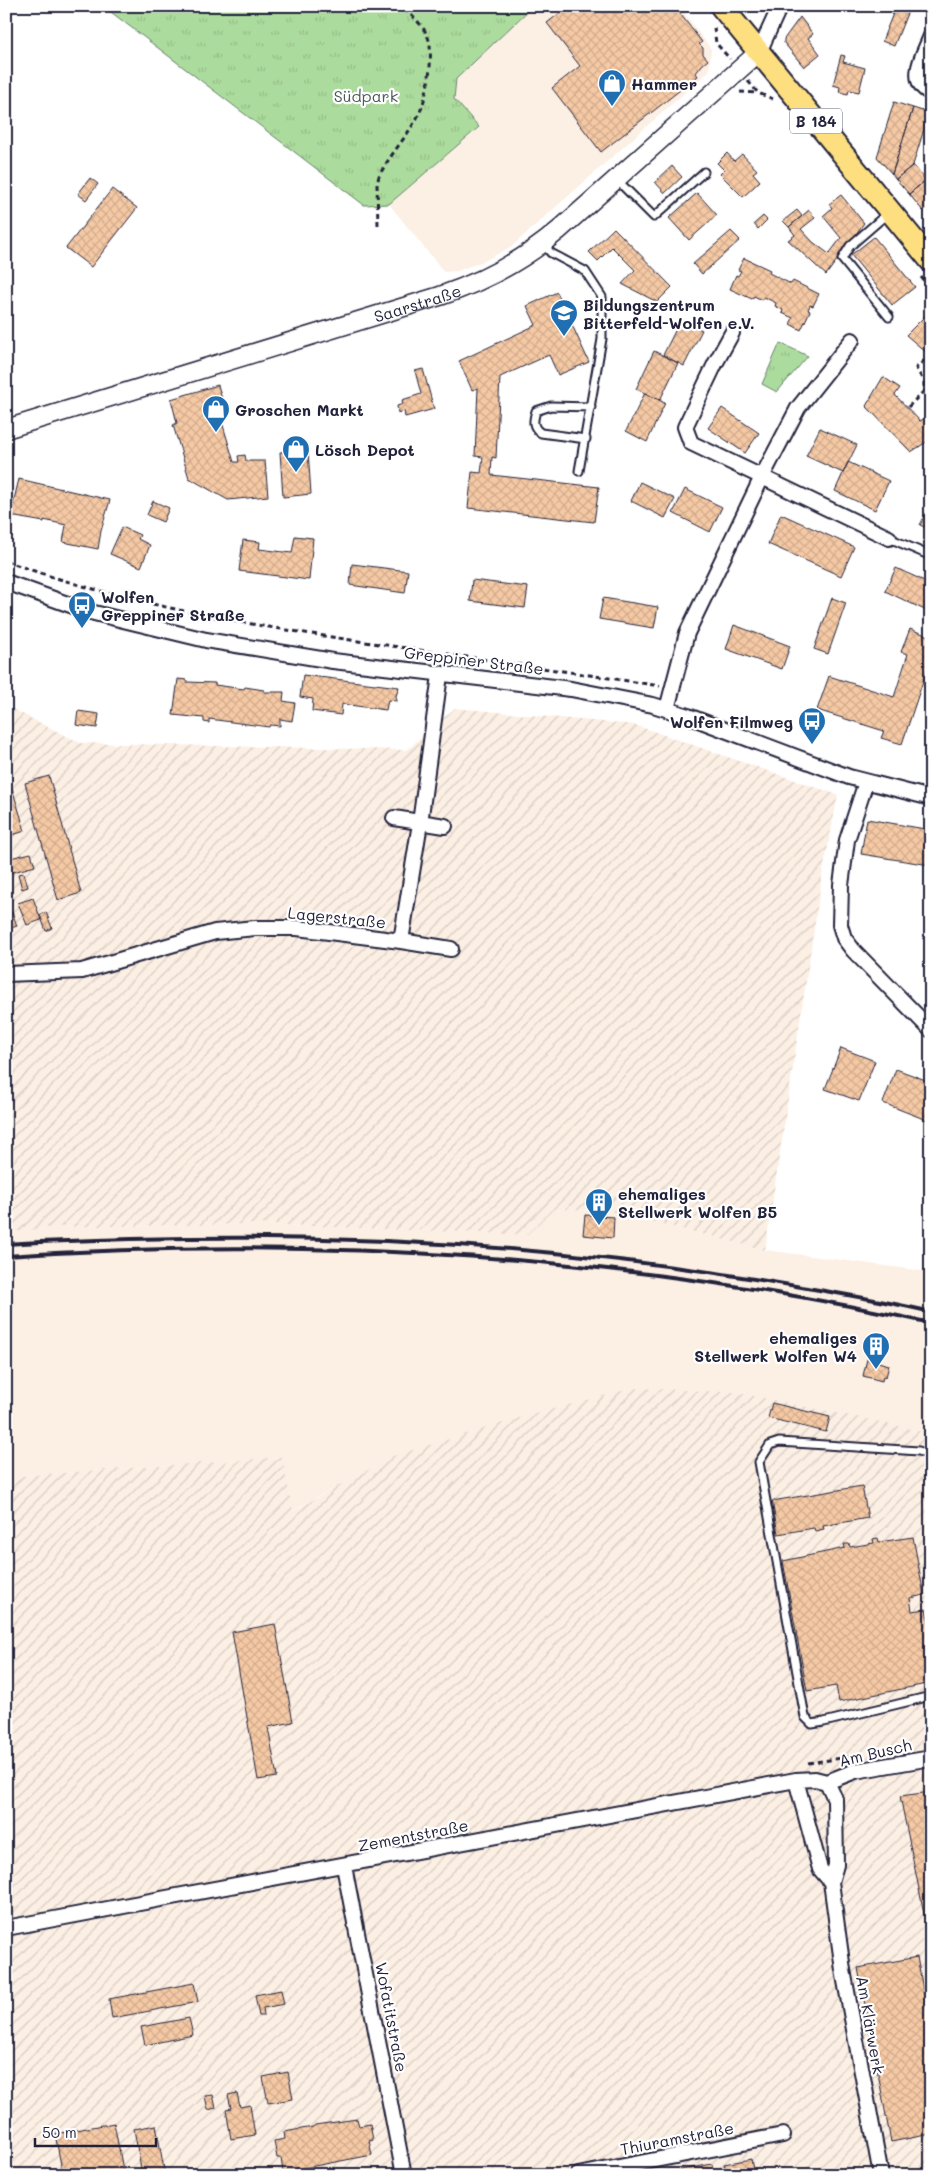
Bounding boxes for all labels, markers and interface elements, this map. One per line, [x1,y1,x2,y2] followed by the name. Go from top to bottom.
[597,68,627,107] shop icon: Hammer
[631,73,697,94] place label: Hammer
[334,85,398,106] park label: Südpark
[790,108,842,134] road number: B 184
[371,279,464,326] street label: Saarstraße
[583,294,755,333] place label: Bildungszentrum Bitterfeld-Wolfen e.V.
[549,298,579,337] school or university icon: Bildungszentrum Bitterfeld-Wolfen e.V.
[201,394,231,433] shop icon: Groschen Markt
[235,399,364,420] place label: Groschen Markt
[281,434,311,473] shop icon: Lösch Depot
[315,439,415,460] place label: Lösch Depot
[101,586,244,625] place label: Wolfen Greppiner Straße
[67,590,97,629] bus stop icon: Wolfen Greppiner Straße
[403,641,545,679] street label: Greppiner Straße
[797,706,827,745] bus stop icon: Wolfen Filmweg
[670,711,793,732] place label: Wolfen Filmweg
[287,901,387,933] street label: Lagerstraße
[618,1183,777,1222] place label: ehemaliges Stellwerk Wolfen B5
[584,1187,614,1226] building icon: ehemaliges Stellwerk Wolfen B5
[694,1327,857,1366] place label: ehemaliges Stellwerk Wolfen W4
[861,1331,891,1370] building icon: ehemaliges Stellwerk Wolfen W4
[837,1733,913,1771] street label: Am Busch
[356,1814,470,1856] street label: Zementstraße
[371,1960,413,2074] street label: Wofatitstraße
[852,1974,890,2076] street label: Am Klärwerk
[35,2116,156,2148] scale bar
[618,2117,736,2159] street label: Thiuramstraße
[42,2122,77,2142] text: 50 m

